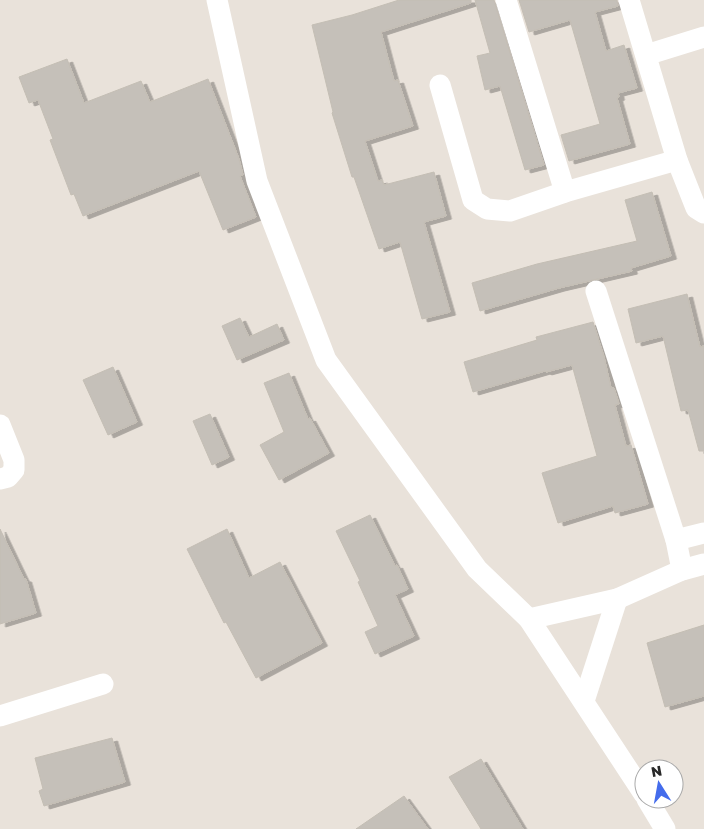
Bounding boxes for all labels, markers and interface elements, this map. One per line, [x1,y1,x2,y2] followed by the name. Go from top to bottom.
[634,759,684,809] north arrow
[650,761,663,780] text: N

